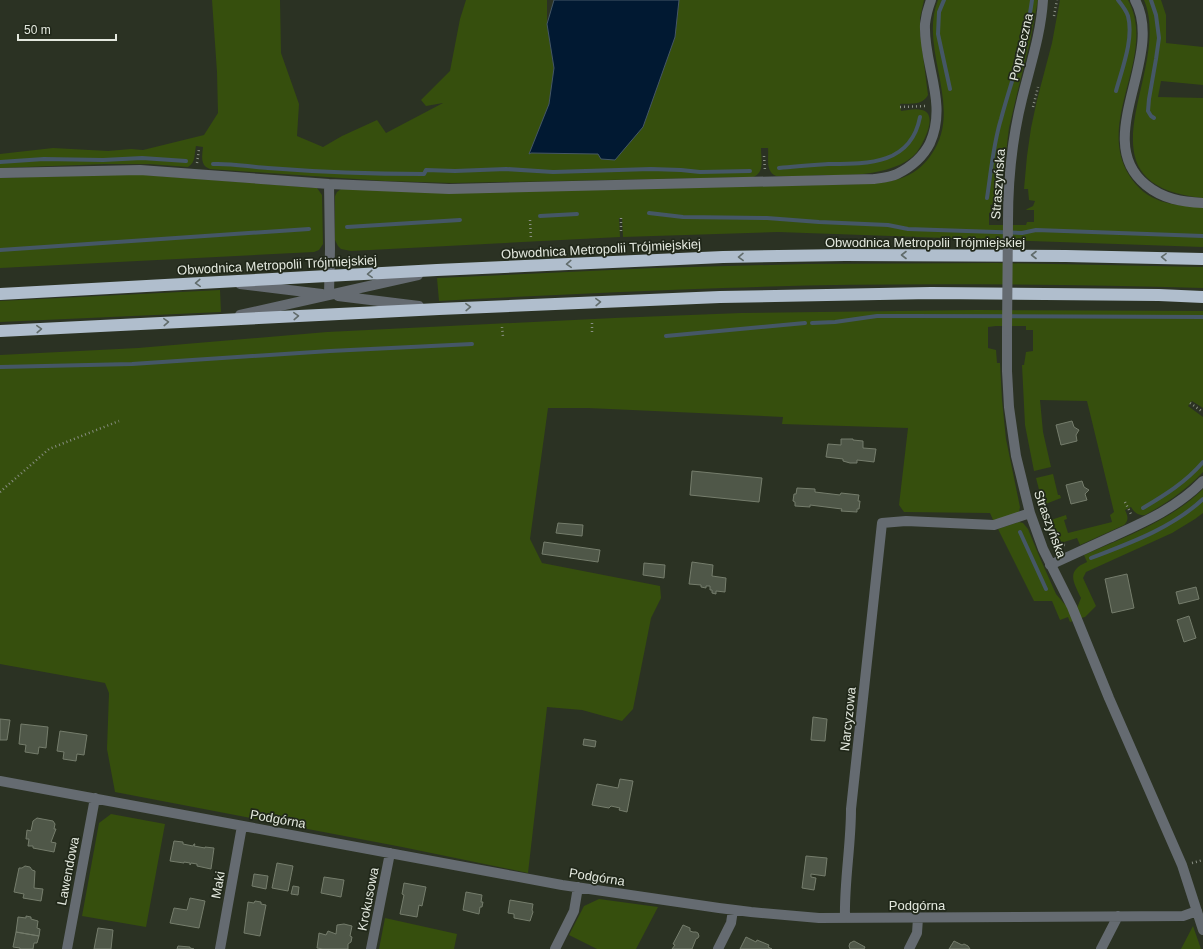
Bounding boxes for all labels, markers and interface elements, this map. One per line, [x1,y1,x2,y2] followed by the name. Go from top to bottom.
[1006,11,1036,82] street label: Poprzeczna
[18,16,116,42] scale bar
[24,23,51,37] text: 50 m
[988,147,1008,220] street label: Straszyńska
[825,235,1025,250] street label: Obwodnica Metropolii Trójmiejskiej
[501,236,701,262] street label: Obwodnica Metropolii Trójmiejskiej
[901,251,907,259] one-way arrow
[1031,251,1037,259] one-way arrow
[177,252,377,278] street label: Obwodnica Metropolii Trójmiejskiej
[738,253,744,261] one-way arrow
[1161,253,1167,262] one-way arrow
[566,260,572,269] one-way arrow
[367,270,373,278] one-way arrow
[195,279,201,287] one-way arrow
[595,298,601,306] one-way arrow
[465,303,471,312] one-way arrow
[293,311,299,320] one-way arrow
[163,318,169,327] one-way arrow
[36,325,42,333] one-way arrow
[1031,488,1069,561] street label: Straszyńska
[837,685,859,752] street label: Narcyzowa
[249,807,308,831] street label: Podgórna
[54,835,82,906] street label: Lawendowa
[355,865,382,932] street label: Krokusowa
[568,865,627,889] street label: Podgórna
[208,870,228,900] street label: Maki
[889,898,946,913] street label: Podgórna

